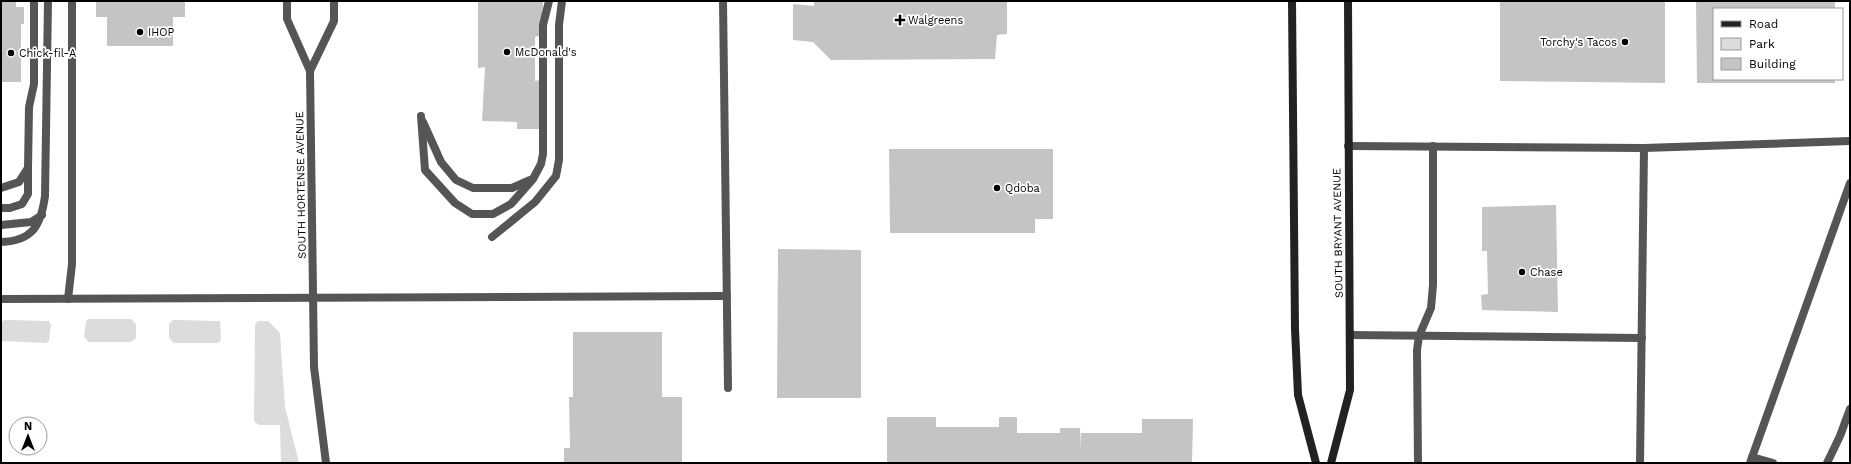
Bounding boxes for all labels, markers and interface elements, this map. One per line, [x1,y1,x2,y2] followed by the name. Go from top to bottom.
[1713,8,1843,80] legend
[908,14,963,27] place label: Walgreens
[895,15,905,25] marker: Walgreens
[1749,17,1778,31] text: Road
[148,26,175,39] place label: IHOP
[135,27,145,37] marker: IHOP
[1540,36,1617,49] place label: Torchy's Tacos
[1620,37,1630,47] marker: Torchy's Tacos
[1749,37,1775,51] text: Park
[515,46,577,59] place label: McDonald's
[19,47,76,60] place label: Chick-fil-A
[502,47,512,57] marker: McDonald's
[6,48,16,58] marker: Chick-fil-A
[1749,57,1796,71] text: Building
[293,111,309,259] street label: SOUTH HORTENSE AVENUE
[1330,168,1346,298] street label: SOUTH BRYANT AVENUE
[1005,182,1040,195] place label: Qdoba
[992,183,1002,193] marker: Qdoba
[1530,266,1563,279] place label: Chase
[1517,267,1527,277] marker: Chase
[8,416,48,456] north arrow
[24,420,32,433] text: N

